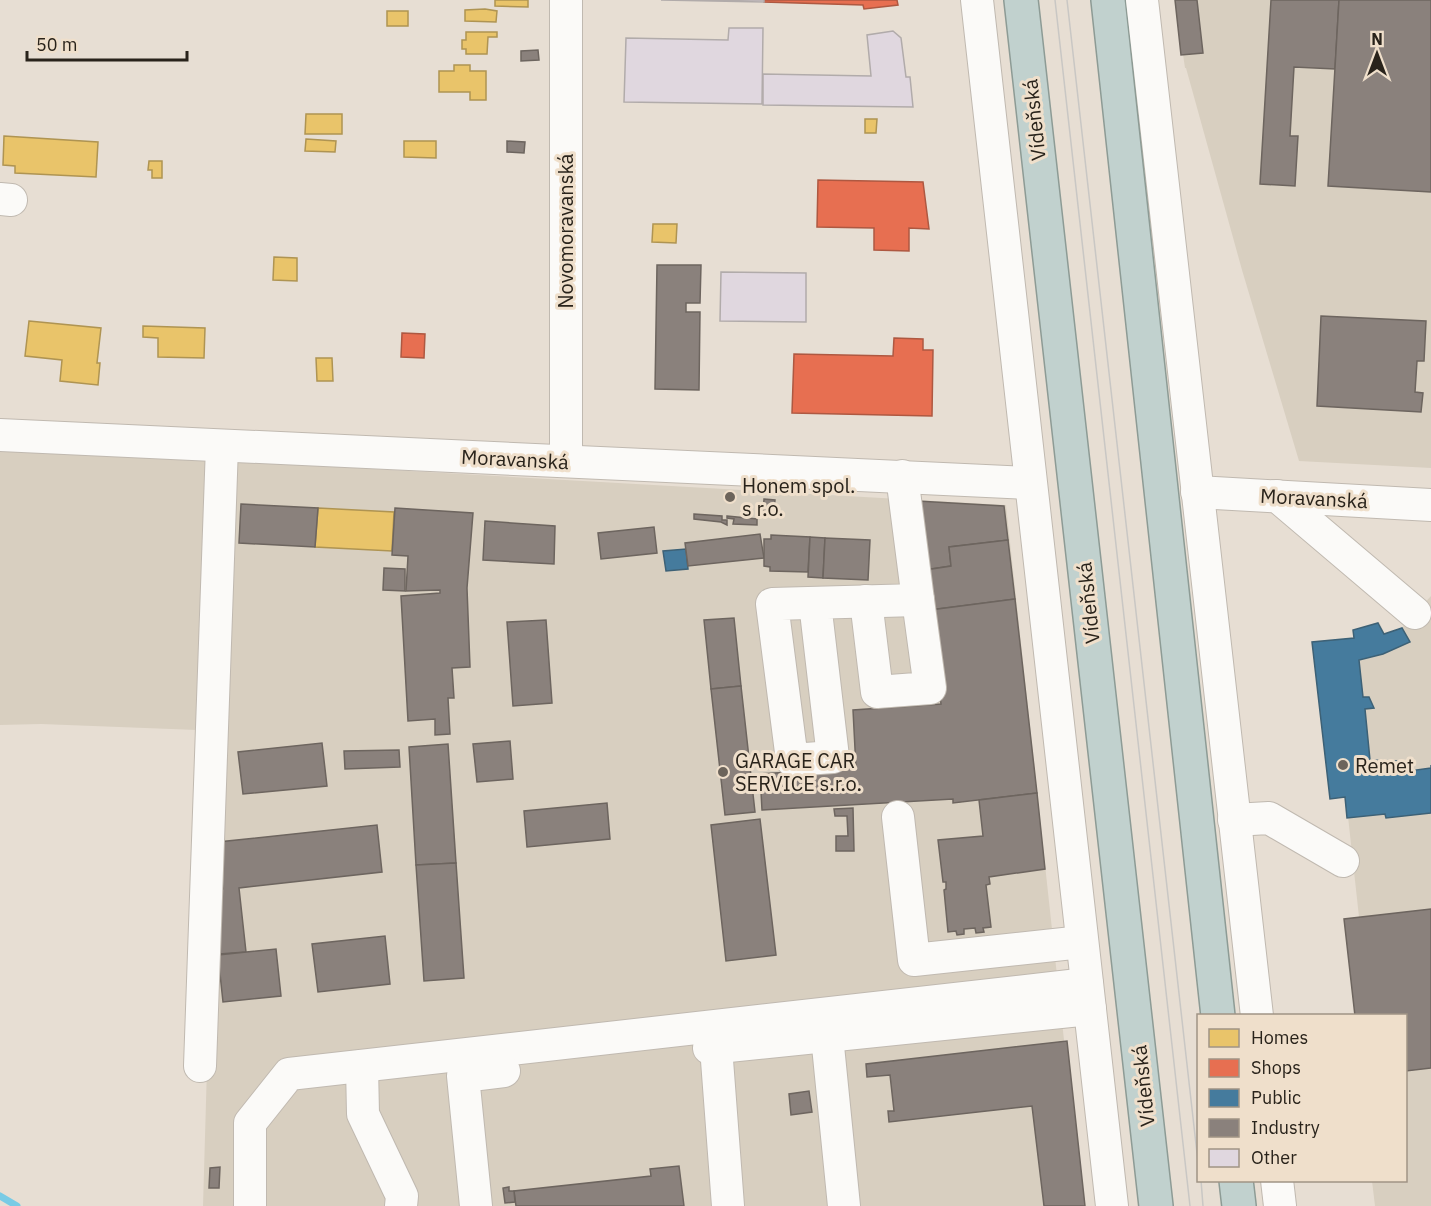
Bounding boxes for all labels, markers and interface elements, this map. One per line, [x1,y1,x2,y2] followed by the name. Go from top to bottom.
[27,24,188,62] scale bar
[1347,24,1407,84] north arrow
[1371,29,1383,49] text: N
[36,33,78,56] text: 50 m
[1016,78,1052,162] street label: Vídeňská
[552,153,579,309] street label: Novomoravanská
[460,443,570,475] street label: Moravanská
[742,472,855,522] place label: Honem spol. s r.o.
[1259,482,1369,514] street label: Moravanská
[723,490,737,504] marker: Honem spol. s r.o.
[1070,561,1106,645] street label: Vídeňská
[735,747,862,797] place label: GARAGE CAR SERVICE s.r.o.
[1355,752,1414,779] place label: Remet
[1336,758,1350,772] marker: Remet
[716,765,730,779] marker: GARAGE CAR SERVICE s.r.o.
[1197,1014,1407,1182] legend
[1251,1026,1308,1049] text: Homes
[1125,1044,1161,1128] street label: Vídeňská
[1251,1056,1301,1079] text: Shops
[1251,1086,1301,1109] text: Public
[1251,1116,1320,1139] text: Industry
[1251,1146,1297,1169] text: Other

